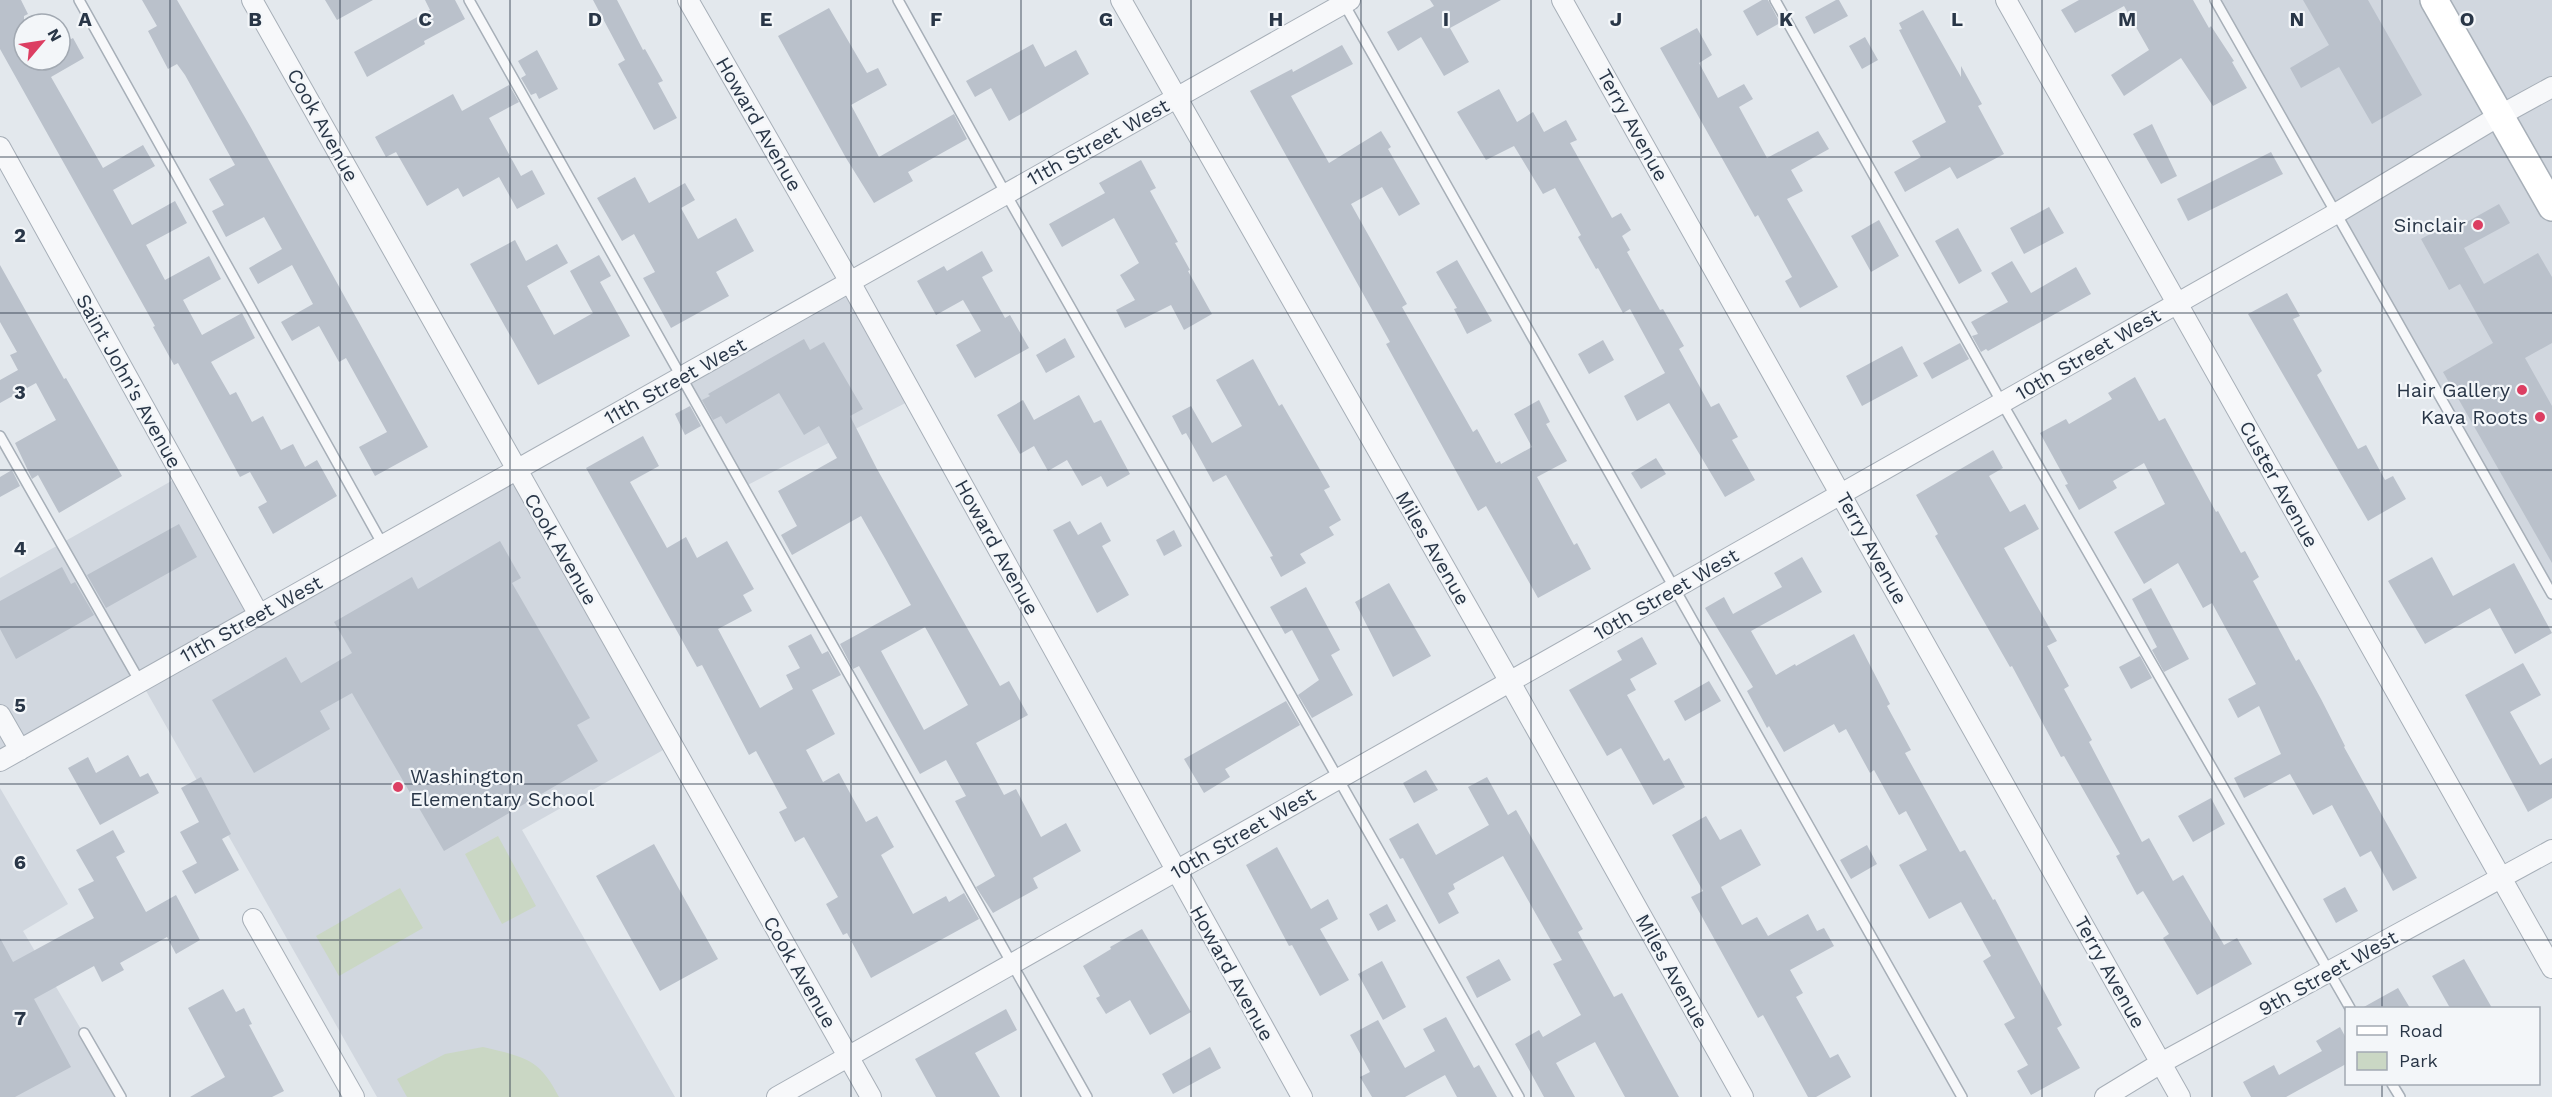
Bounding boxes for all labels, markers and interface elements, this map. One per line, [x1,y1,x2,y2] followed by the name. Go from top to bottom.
[78,7,92,31] text: A
[248,7,262,31] text: B
[418,7,432,31] text: C
[588,7,602,31] text: D
[760,7,772,31] text: E
[930,7,942,31] text: F
[1099,7,1113,31] text: G
[1269,7,1283,31] text: H
[1443,7,1449,31] text: I
[1610,7,1622,31] text: J
[1779,7,1793,31] text: K
[1951,7,1963,31] text: L
[2118,7,2136,31] text: M
[2290,7,2304,31] text: N
[2460,7,2474,31] text: O
[12,12,72,72] north arrow
[43,25,66,45] text: N
[711,53,807,195] street label: Howard Avenue
[282,64,364,186] street label: Cook Avenue
[1592,65,1674,185] street label: Terry Avenue
[1023,93,1174,191] street label: 11th Street West
[2393,213,2466,237] place label: Sinclair
[2471,218,2485,232] marker: Sinclair
[14,223,26,247] text: 2
[71,290,187,472] street label: Saint John's Avenue
[2011,302,2165,405] street label: 10th Street West
[600,332,751,430] street label: 11th Street West
[2396,378,2511,402] place label: Hair Gallery
[14,380,26,404] text: 3
[2515,383,2529,397] marker: Hair Gallery
[2421,405,2528,429] place label: Kava Roots
[2533,410,2547,424] marker: Kava Roots
[2234,417,2324,551] street label: Custer Avenue
[950,475,1044,619] street label: Howard Avenue
[1391,487,1475,609] street label: Miles Avenue
[1831,488,1913,608] street label: Terry Avenue
[519,489,603,609] street label: Cook Avenue
[14,536,27,560] text: 4
[1589,542,1743,645] street label: 10th Street West
[176,570,327,668] street label: 11th Street West
[14,693,26,717] text: 5
[410,764,594,811] place label: Washington Elementary School
[391,780,405,794] marker: Washington Elementary School
[1166,781,1320,884] street label: 10th Street West
[14,850,26,874] text: 6
[1185,901,1279,1045] street label: Howard Avenue
[1631,909,1713,1033] street label: Miles Avenue
[758,912,842,1032] street label: Cook Avenue
[2069,912,2151,1032] street label: Terry Avenue
[2254,925,2402,1021] street label: 9th Street West
[14,1006,26,1030] text: 7
[2345,1007,2540,1085] legend
[2399,1020,2443,1041] text: Road
[2399,1050,2438,1071] text: Park

